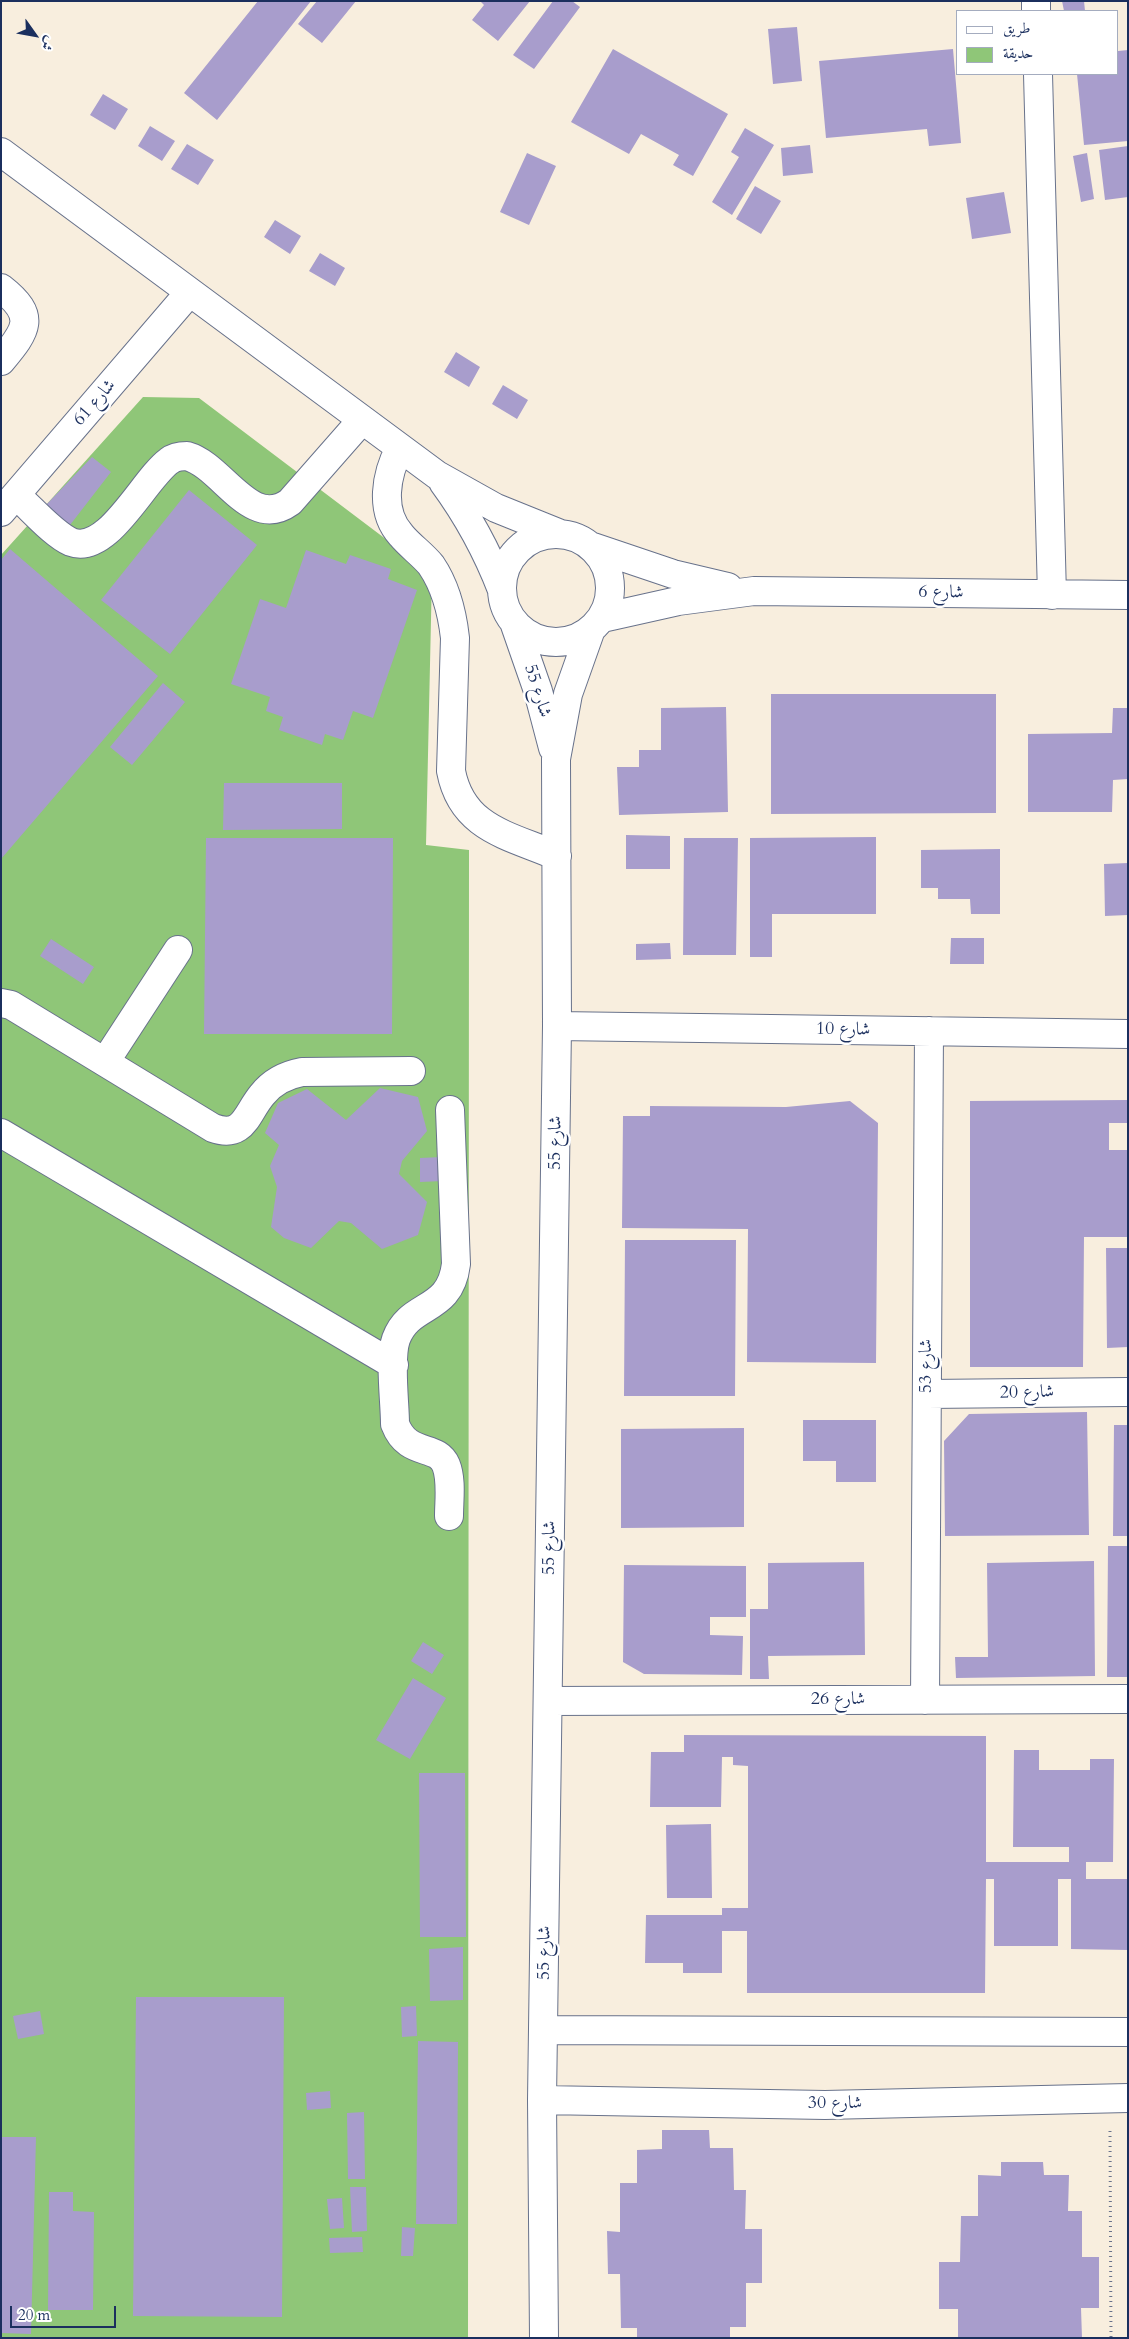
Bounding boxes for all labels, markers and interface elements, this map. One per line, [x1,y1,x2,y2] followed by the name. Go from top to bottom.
[10,10,60,60] north arrow
[956,10,1119,75] legend
[1003,18,1030,38] text: طريق
[36,32,60,54] text: ش
[1003,43,1033,63] text: حديقة
[69,375,121,431] street label: شارع 61
[918,582,964,604] street label: شارع 6
[519,662,555,720] street label: شارع 55
[816,1019,870,1041] street label: شارع 10
[545,1116,567,1170] street label: شارع 55
[916,1339,938,1393] street label: شارع 53
[1000,1382,1054,1404] street label: شارع 20
[539,1521,561,1575] street label: شارع 55
[811,1689,865,1711] street label: شارع 26
[534,1926,556,1980] street label: شارع 55
[808,2093,862,2115] street label: شارع 30
[12,2296,119,2328] scale bar
[18,2305,50,2325] text: 20 m

